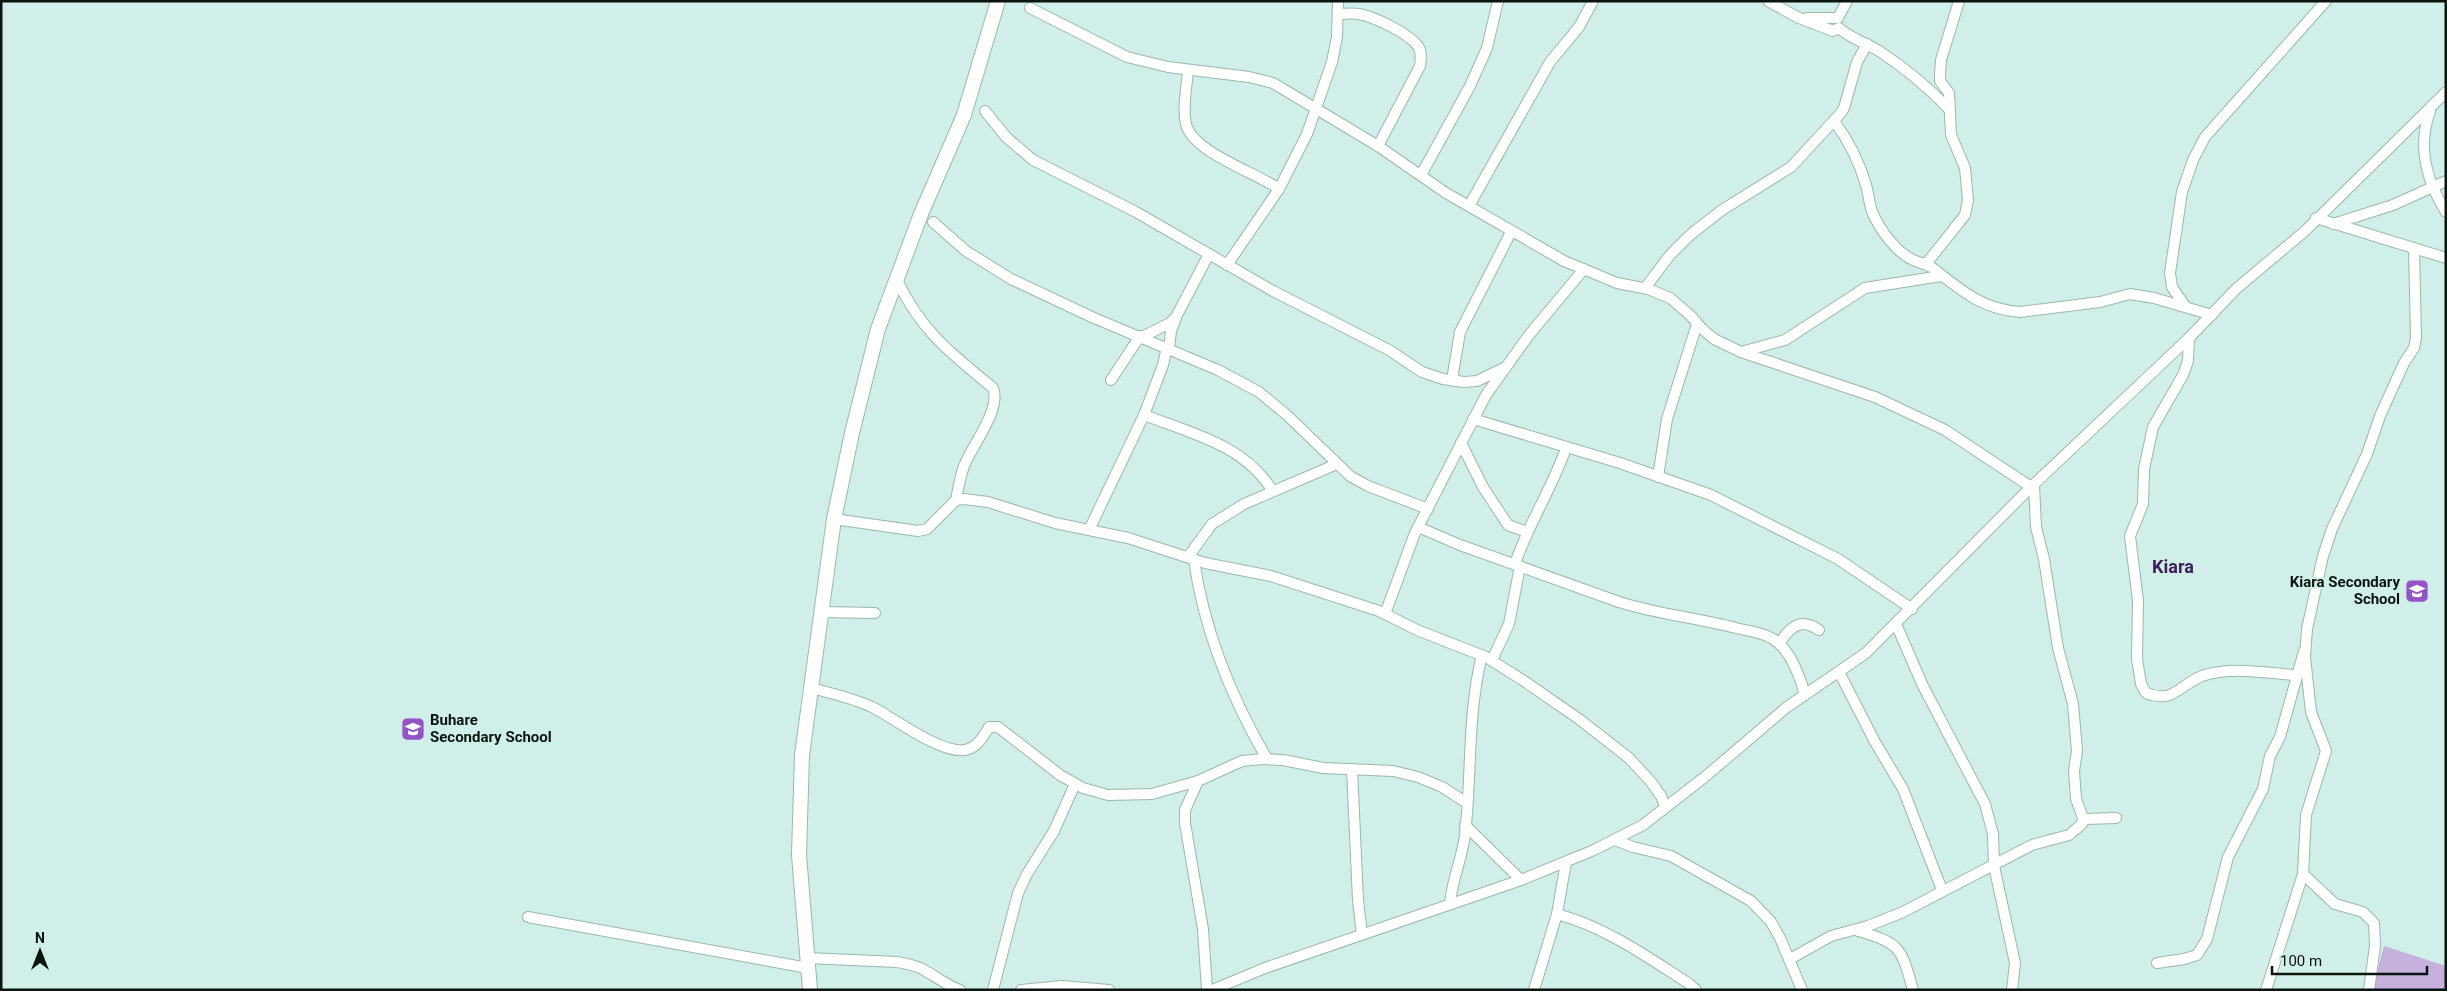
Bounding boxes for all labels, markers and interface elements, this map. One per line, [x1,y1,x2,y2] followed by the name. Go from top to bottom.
[2152,556,2194,577] district label: Kiara
[2290,573,2400,608] place label: Kiara Secondary School
[2404,578,2430,604] school or university icon: Kiara Secondary School
[430,711,552,746] place label: Buhare Secondary School
[400,716,426,742] school or university icon: Buhare Secondary School
[15,926,65,976] north arrow
[35,930,45,946] text: N
[2272,944,2427,976] scale bar
[2280,952,2322,970] text: 100 m

